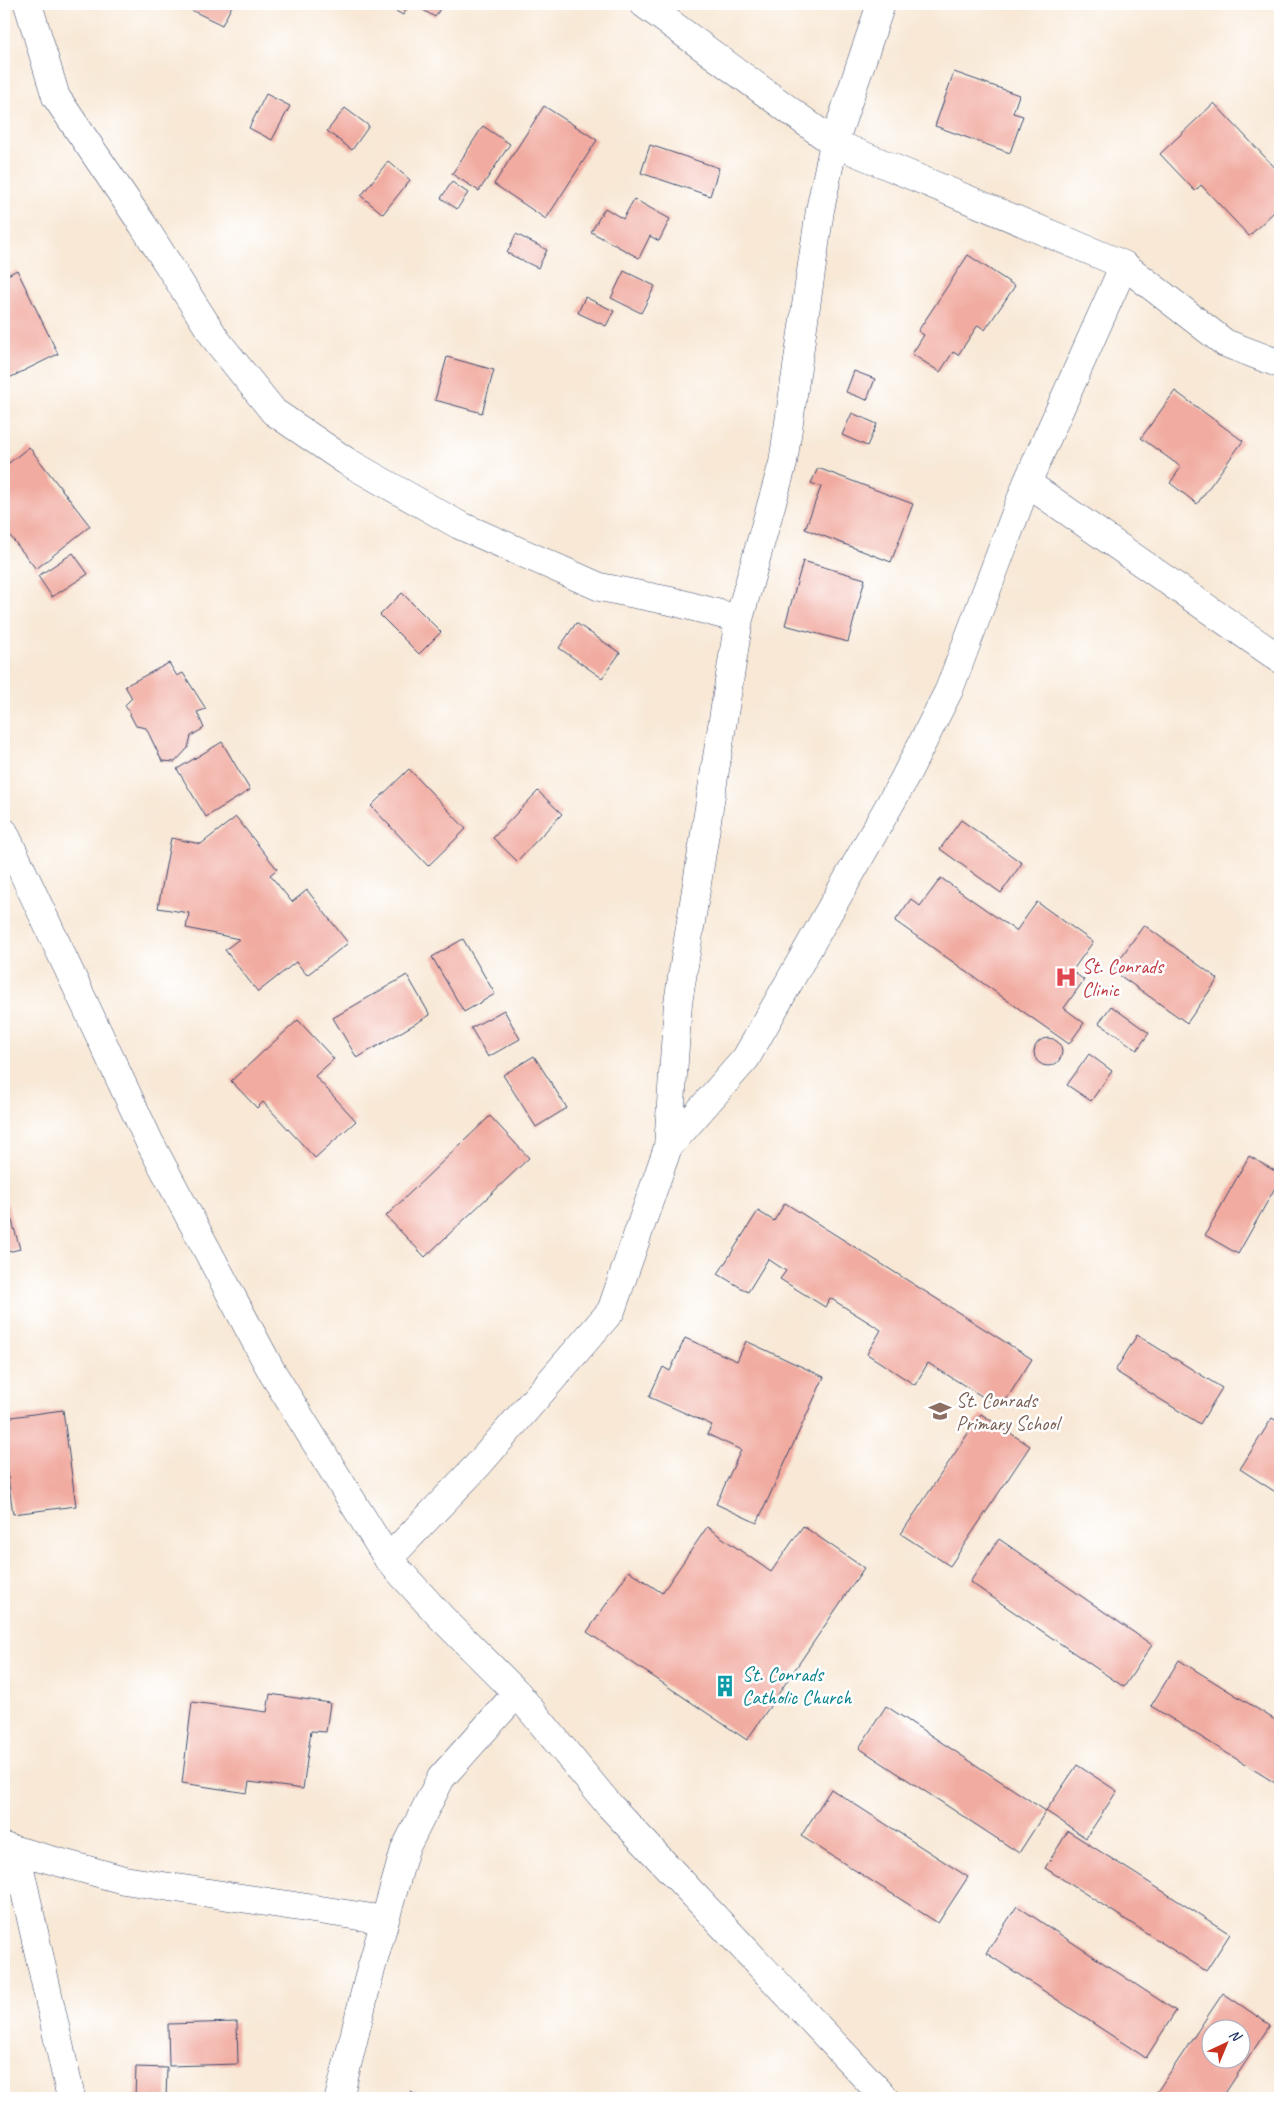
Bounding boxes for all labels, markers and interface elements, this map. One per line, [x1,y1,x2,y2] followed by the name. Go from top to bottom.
[1082,954,1165,1002] place label: St. Conrads Clinic
[1053,964,1079,990] hospital icon: St. Conrads Clinic
[956,1388,1062,1436] place label: St. Conrads Primary School
[927,1398,953,1424] school or university icon: St. Conrads Primary School
[742,1662,852,1710] place label: St. Conrads Catholic Church
[712,1673,738,1699] building icon: St. Conrads Catholic Church
[1202,2020,1252,2070] north arrow
[1226,2026,1245,2046] text: N

